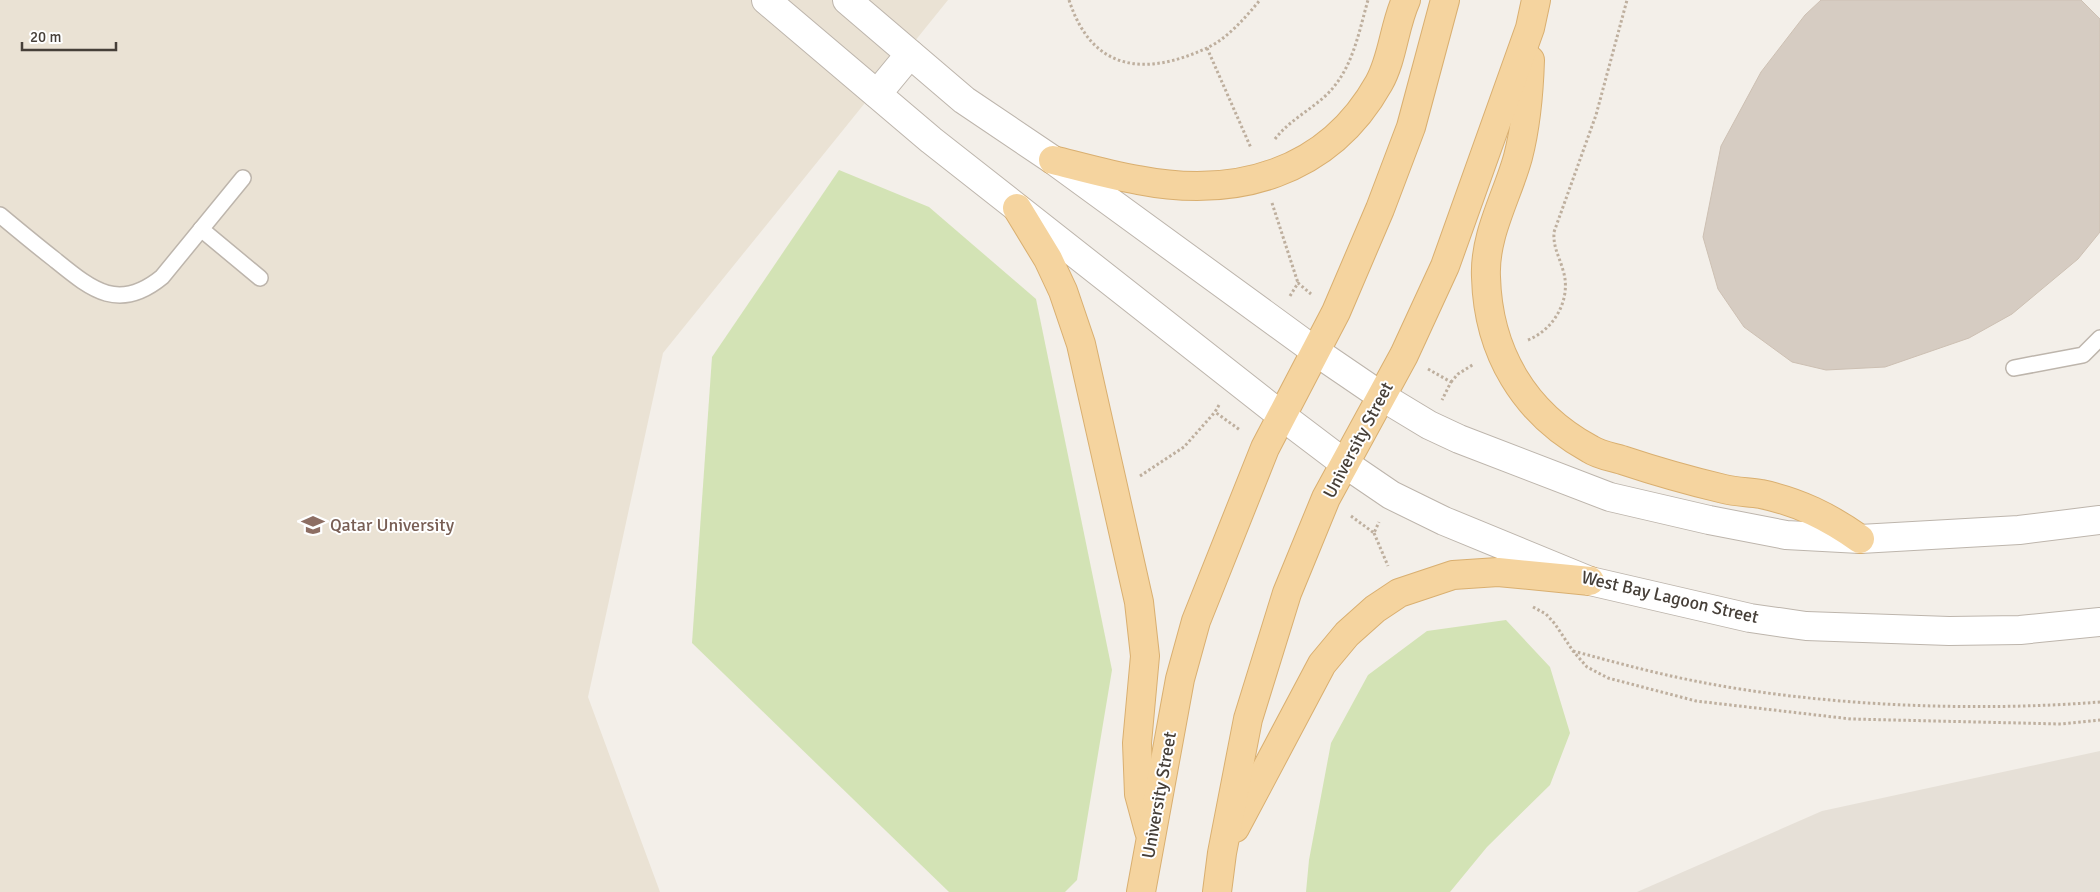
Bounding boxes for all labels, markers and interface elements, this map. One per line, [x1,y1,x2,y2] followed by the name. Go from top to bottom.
[22,20,116,52] scale bar
[30,28,61,46] text: 20 m
[1318,378,1398,502] street label: University Street
[300,512,326,538] school or university icon: Qatar University
[330,514,455,536] place label: Qatar University
[1579,566,1761,628] street label: West Bay Lagoon Street
[1137,730,1181,860] street label: University Street

